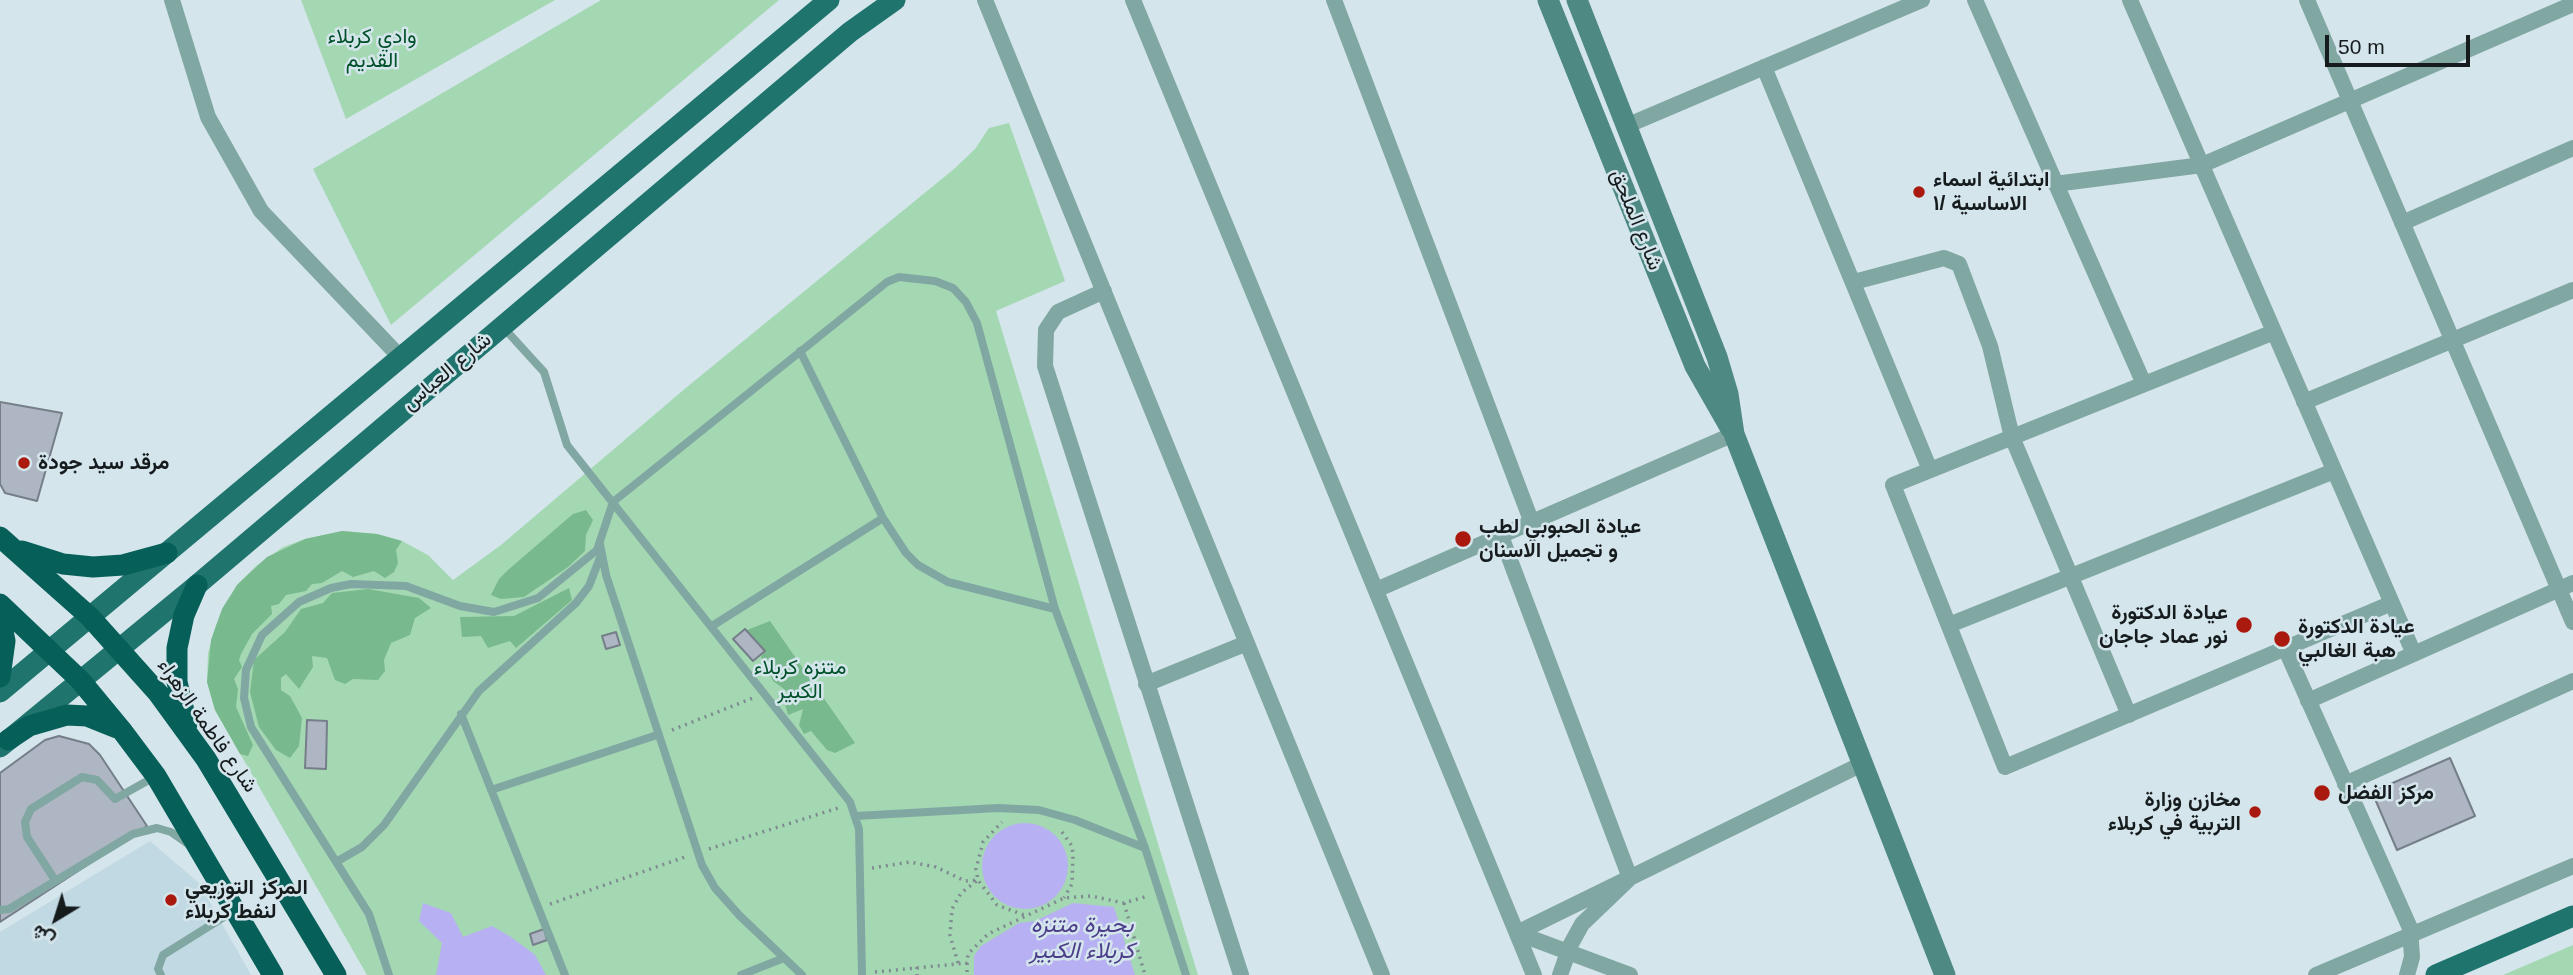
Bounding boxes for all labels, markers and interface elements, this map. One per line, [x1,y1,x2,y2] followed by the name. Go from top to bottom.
[2328,21,2473,65] scale bar
[327,24,417,74] park label: وادي كربلاء القديم
[2338,35,2385,58] text: 50 m
[1604,166,1668,274] street label: شارع الملحق
[1933,167,2050,217] place label: ابتدائية اسماء الاساسية /١
[1911,184,1927,200] marker: ابتدائية اسماء الاساسية /١
[397,327,497,417] street label: شارع العباس
[38,450,169,476] place label: مرقد سيد جودة
[16,455,32,471] marker: مرقد سيد جودة
[1479,514,1641,564] place label: عيادة الحبوبي لطب و تجميل الاسنان
[1453,529,1473,549] marker: عيادة الحبوبي لطب و تجميل الاسنان
[2099,600,2228,650] place label: عيادة الدكتورة نور عماد جاجان
[2298,614,2415,664] place label: عيادة الدكتورة هبة الغالبي
[2234,615,2254,635] marker: عيادة الدكتورة نور عماد جاجان
[2272,629,2292,649] marker: عيادة الدكتورة هبة الغالبي
[151,654,263,798] street label: شارع فاطمة الزهراء
[754,655,846,705] park label: متنزه كربلاء الكبير
[2338,780,2434,806] place label: مركز الفضل
[2312,783,2332,803] marker: مركز الفضل
[2108,787,2241,837] place label: مخازن وزارة التربية في كربلاء
[2247,804,2263,820] marker: مخازن وزارة التربية في كربلاء
[185,875,308,925] place label: المركز التوزيعي لنفط كربلاء
[21,884,91,954] north arrow
[163,892,179,908] marker: المركز التوزيعي لنفط كربلاء
[1030,912,1134,966] water label: بحيرة متنزه كربلاء الكبير
[27,921,58,951] text: ش

